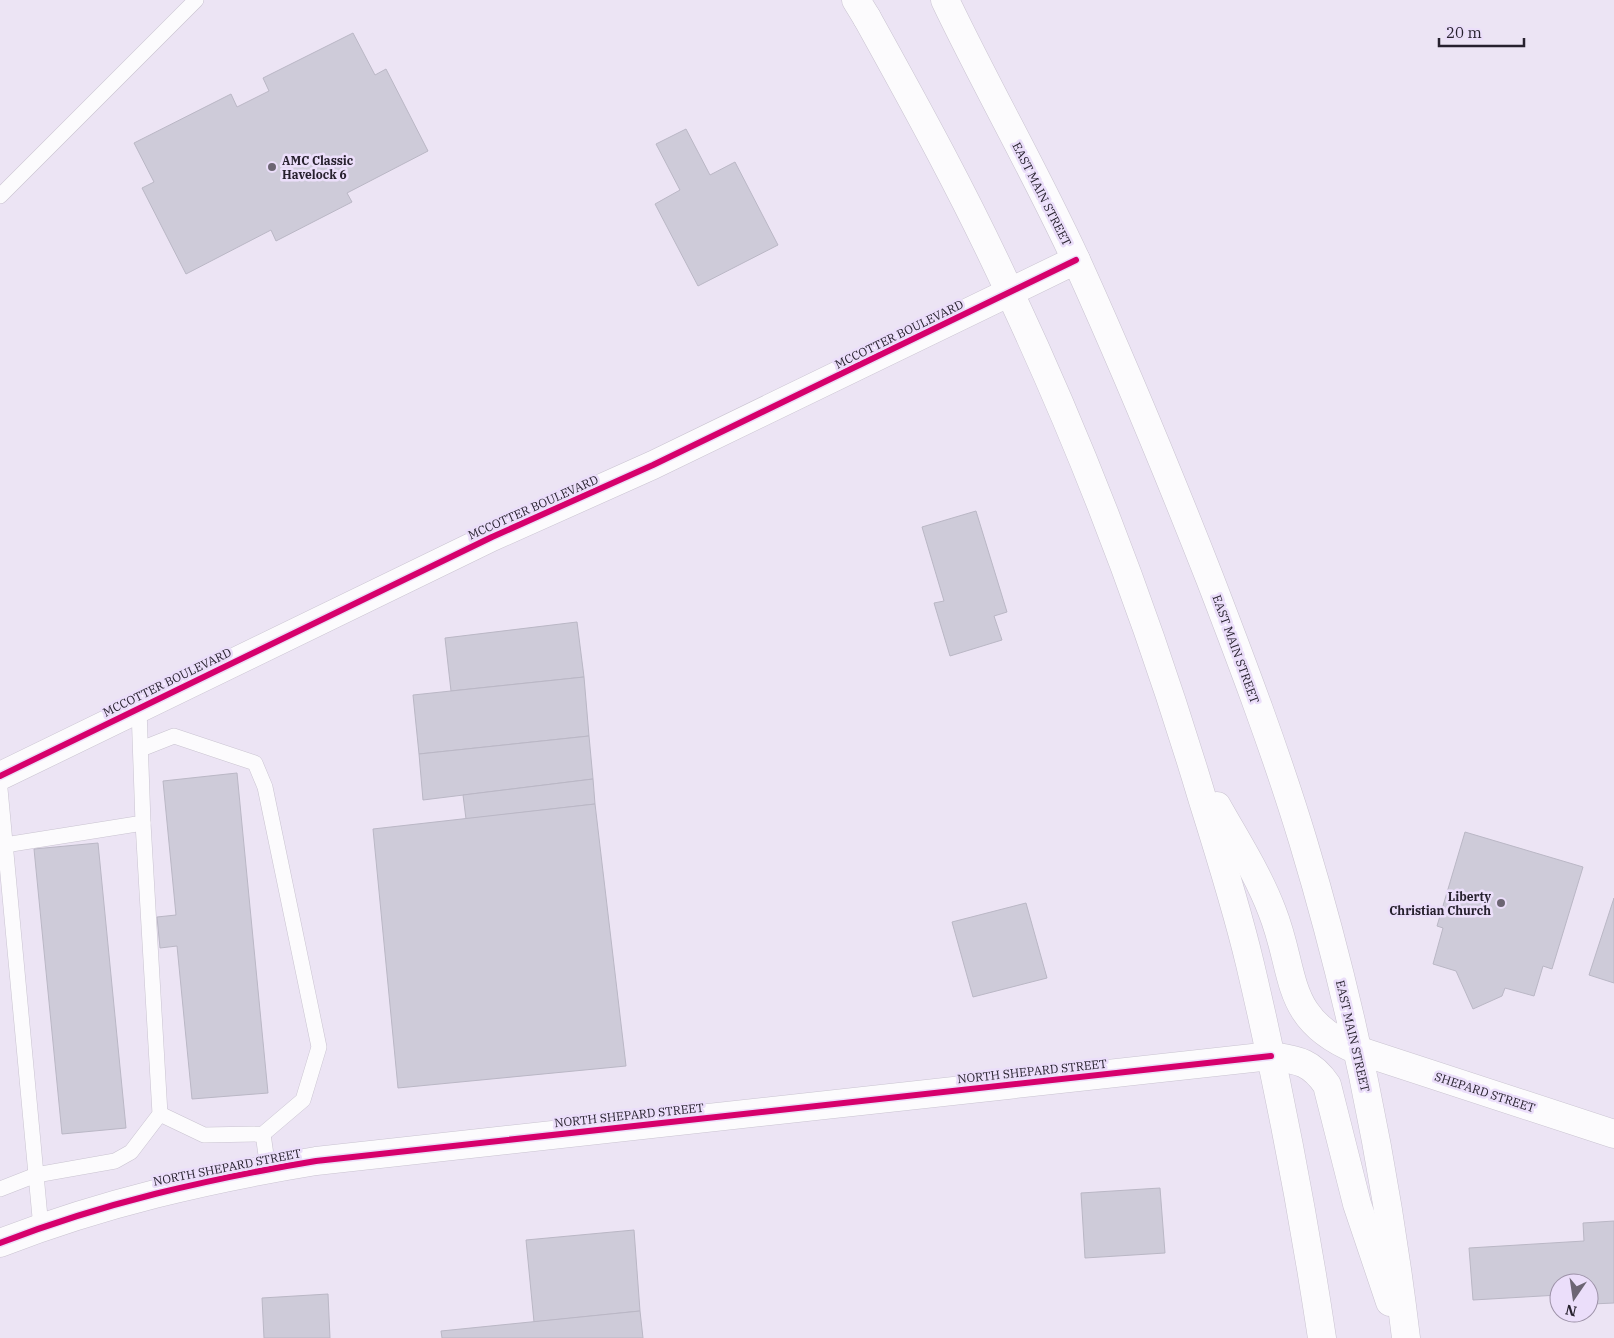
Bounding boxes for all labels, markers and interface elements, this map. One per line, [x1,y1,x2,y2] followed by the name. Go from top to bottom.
[1439,15,1524,47] scale bar
[1446,23,1482,42] text: 20 m
[1009,140,1075,249] street label: EAST MAIN STREET
[282,153,354,182] place label: AMC Classic Havelock 6
[266,161,278,173] marker: AMC Classic Havelock 6
[832,296,966,372] street label: MCCOTTER BOULEVARD
[466,471,600,543] street label: MCCOTTER BOULEVARD
[1209,593,1263,705] street label: EAST MAIN STREET
[100,644,234,720] street label: MCCOTTER BOULEVARD
[1389,889,1491,918] place label: Liberty Christian Church
[1495,897,1507,909] marker: Liberty Christian Church
[1333,979,1373,1094] street label: EAST MAIN STREET
[956,1056,1108,1086] street label: NORTH SHEPARD STREET
[1433,1069,1537,1115] street label: SHEPARD STREET
[553,1100,705,1130] street label: NORTH SHEPARD STREET
[152,1145,302,1189] street label: NORTH SHEPARD STREET
[1549,1273,1599,1323] north arrow
[1564,1301,1578,1321] text: N

